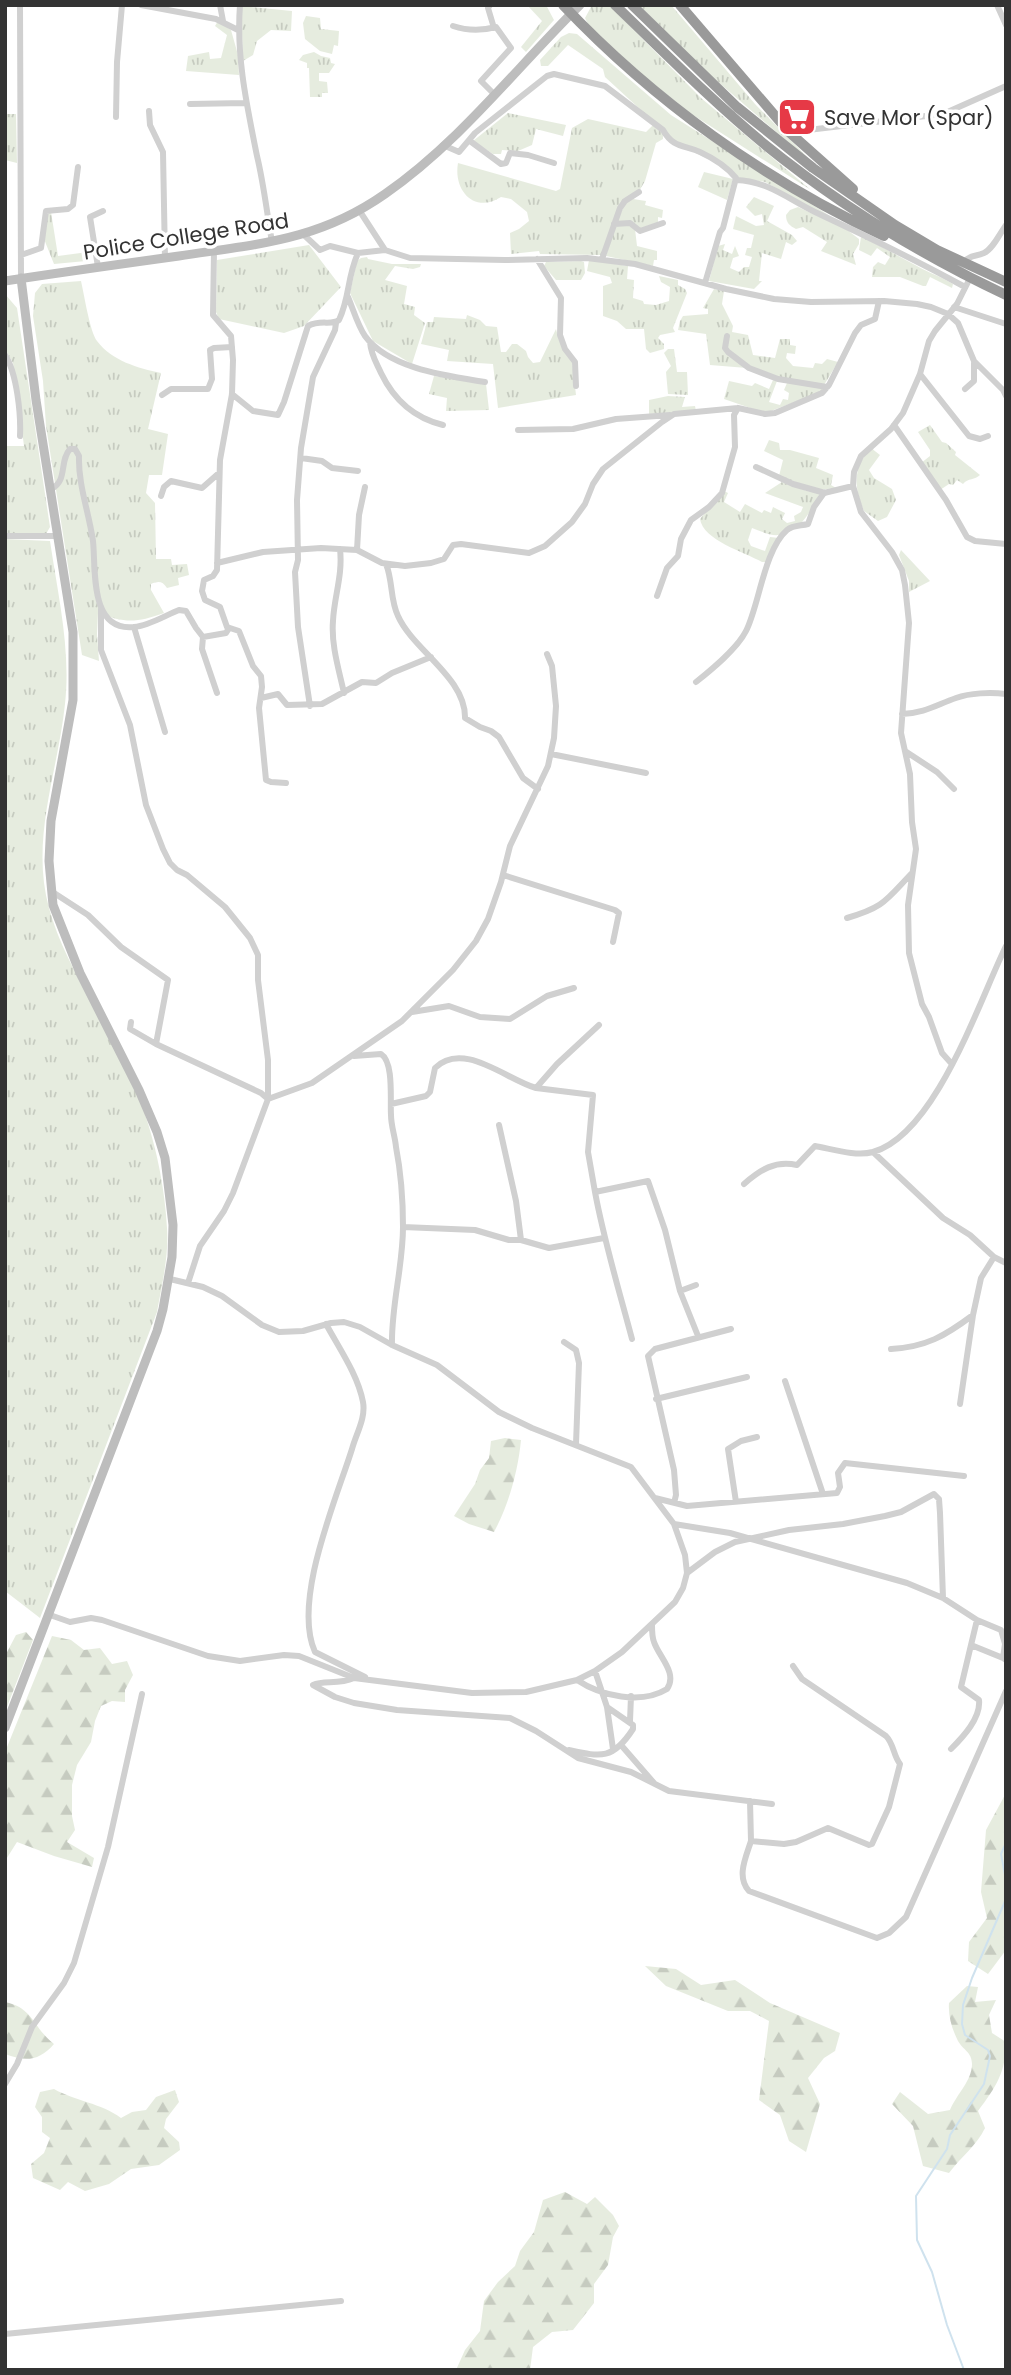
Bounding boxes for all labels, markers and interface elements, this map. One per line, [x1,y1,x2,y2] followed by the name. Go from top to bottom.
[776,96,818,138] supermarket icon: Save Mor (Spar)
[824,103,994,132] place label: Save Mor (Spar)
[81,205,291,267] street label: Police College Road

